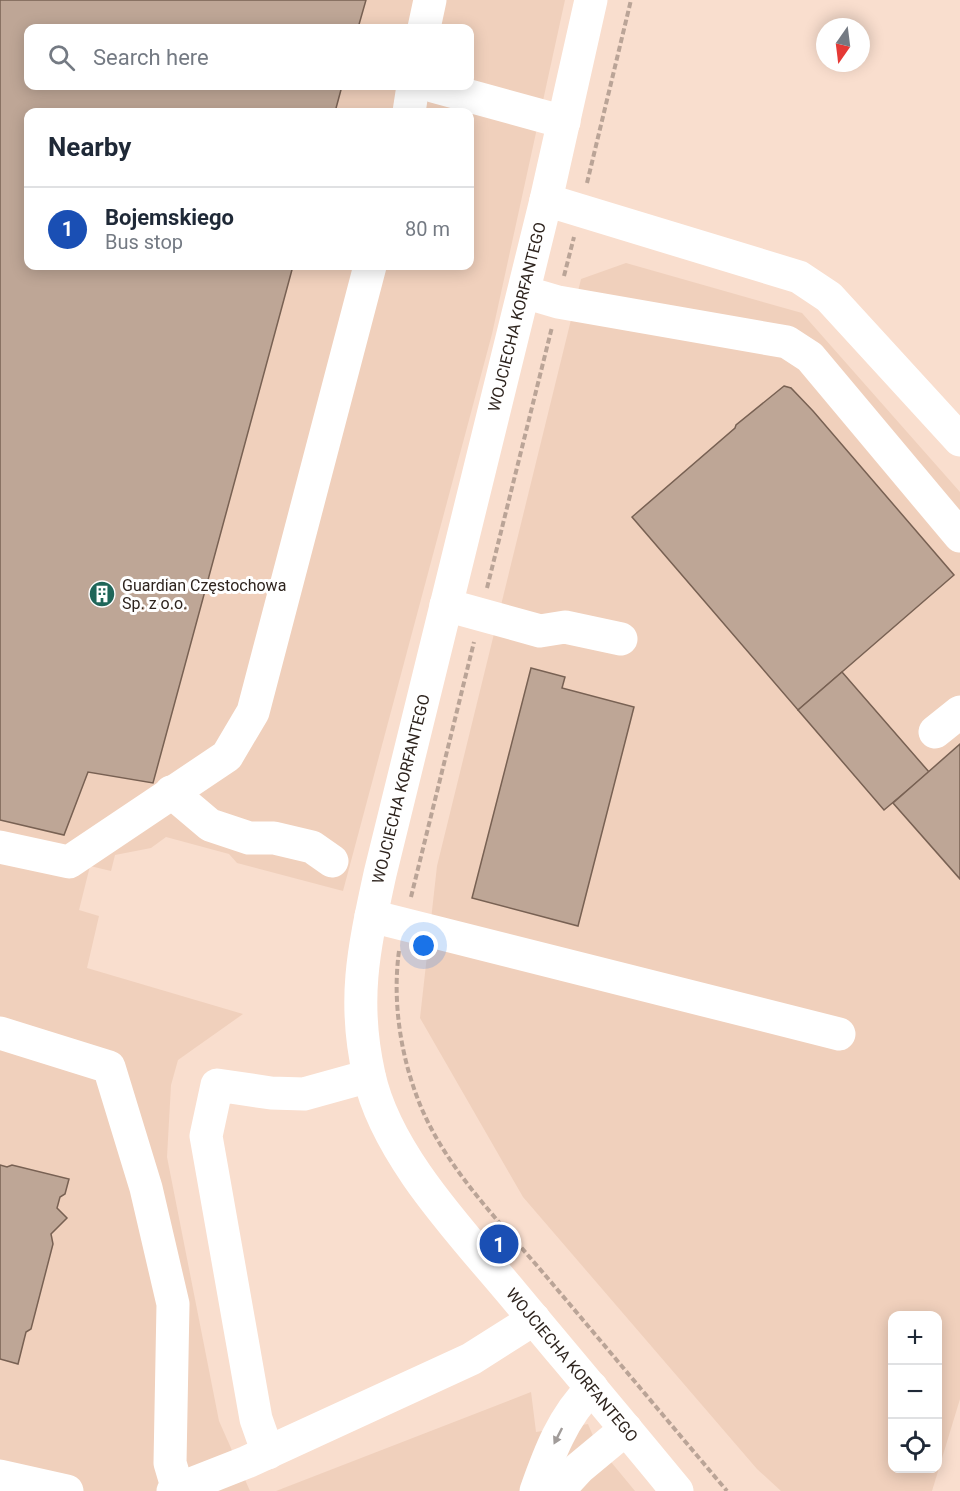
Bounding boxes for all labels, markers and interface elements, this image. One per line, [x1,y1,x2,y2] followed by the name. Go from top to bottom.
[816,18,870,72] north arrow
[24,24,474,90] search box
[45,41,78,74] icon: search
[93,45,209,70] text: Search here
[48,132,131,162] text: Nearby
[105,205,234,230] text: Bojemskiego
[62,217,73,241] text: 1
[405,217,450,241] text: 80 m
[484,220,550,414] street label: WOJCIECHA KORFANTEGO
[105,230,183,254] text: Bus stop
[122,576,286,613] place label: Guardian Częstochowa Sp. z o.o.
[87,579,117,609] building icon: Guardian Częstochowa Sp. z o.o.
[368,692,434,886] street label: WOJCIECHA KORFANTEGO
[409,931,438,960] your location
[480,1222,518,1266] pin: 1
[502,1284,642,1446] street label: WOJCIECHA KORFANTEGO
[888,1311,942,1473] map controls
[888,1311,942,1365] button: +
[888,1365,942,1419] button: −
[888,1419,942,1473] button: locate
[554,1427,563,1444] one-way arrow

